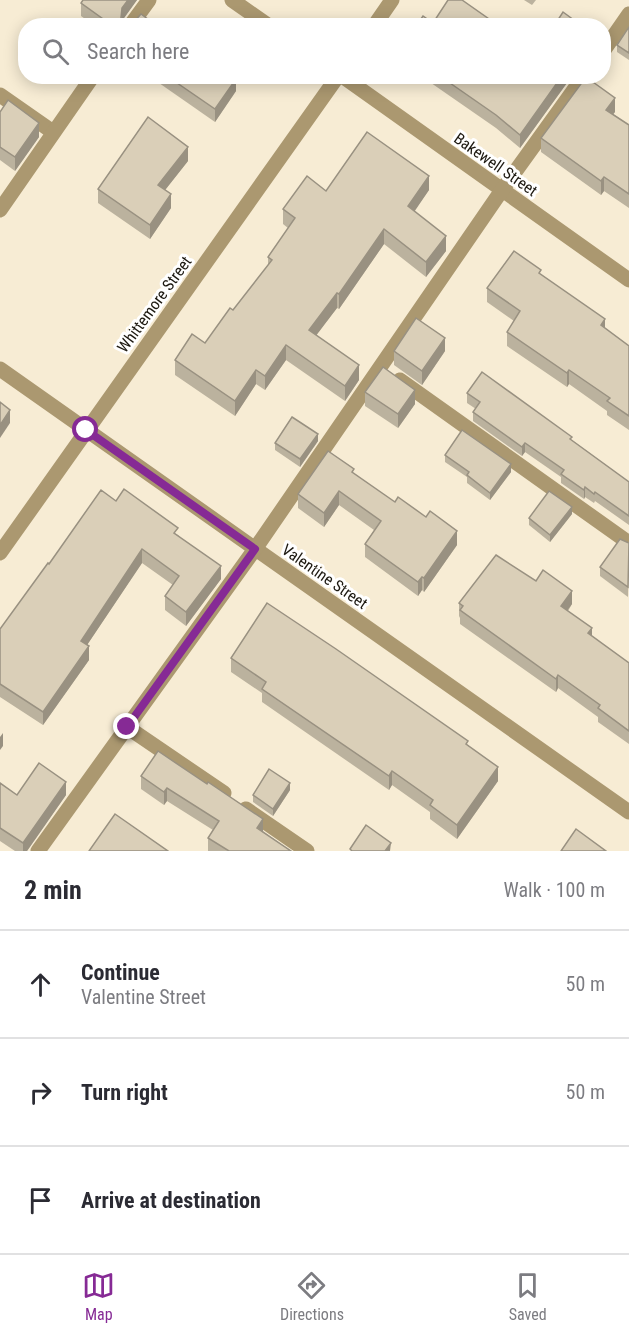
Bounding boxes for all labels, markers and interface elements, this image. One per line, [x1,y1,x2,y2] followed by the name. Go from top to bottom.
[18,18,611,84] search box
[39,35,72,68] icon: search
[87,39,189,64] text: Search here
[450,129,541,200] street label: Bakewell Street
[113,252,196,356] street label: Whittemore Street
[72,416,98,442] route start
[278,540,371,613] street label: Valentine Street
[113,713,139,739] route end
[24,875,82,905] text: 2 min
[504,878,605,902] text: Walk · 100 m
[81,960,160,985] text: Continue
[24,968,57,1001] icon: ahead
[566,972,605,996] text: 50 m
[81,985,206,1009] text: Valentine Street
[24,1076,57,1109] icon: right
[81,1080,168,1105] text: Turn right
[566,1080,605,1104] text: 50 m
[24,1184,57,1217] icon: arrive
[81,1188,261,1213] text: Arrive at destination
[82,1269,115,1324] tab: Map
[280,1269,344,1324] tab: Directions
[509,1269,547,1324] tab: Saved

